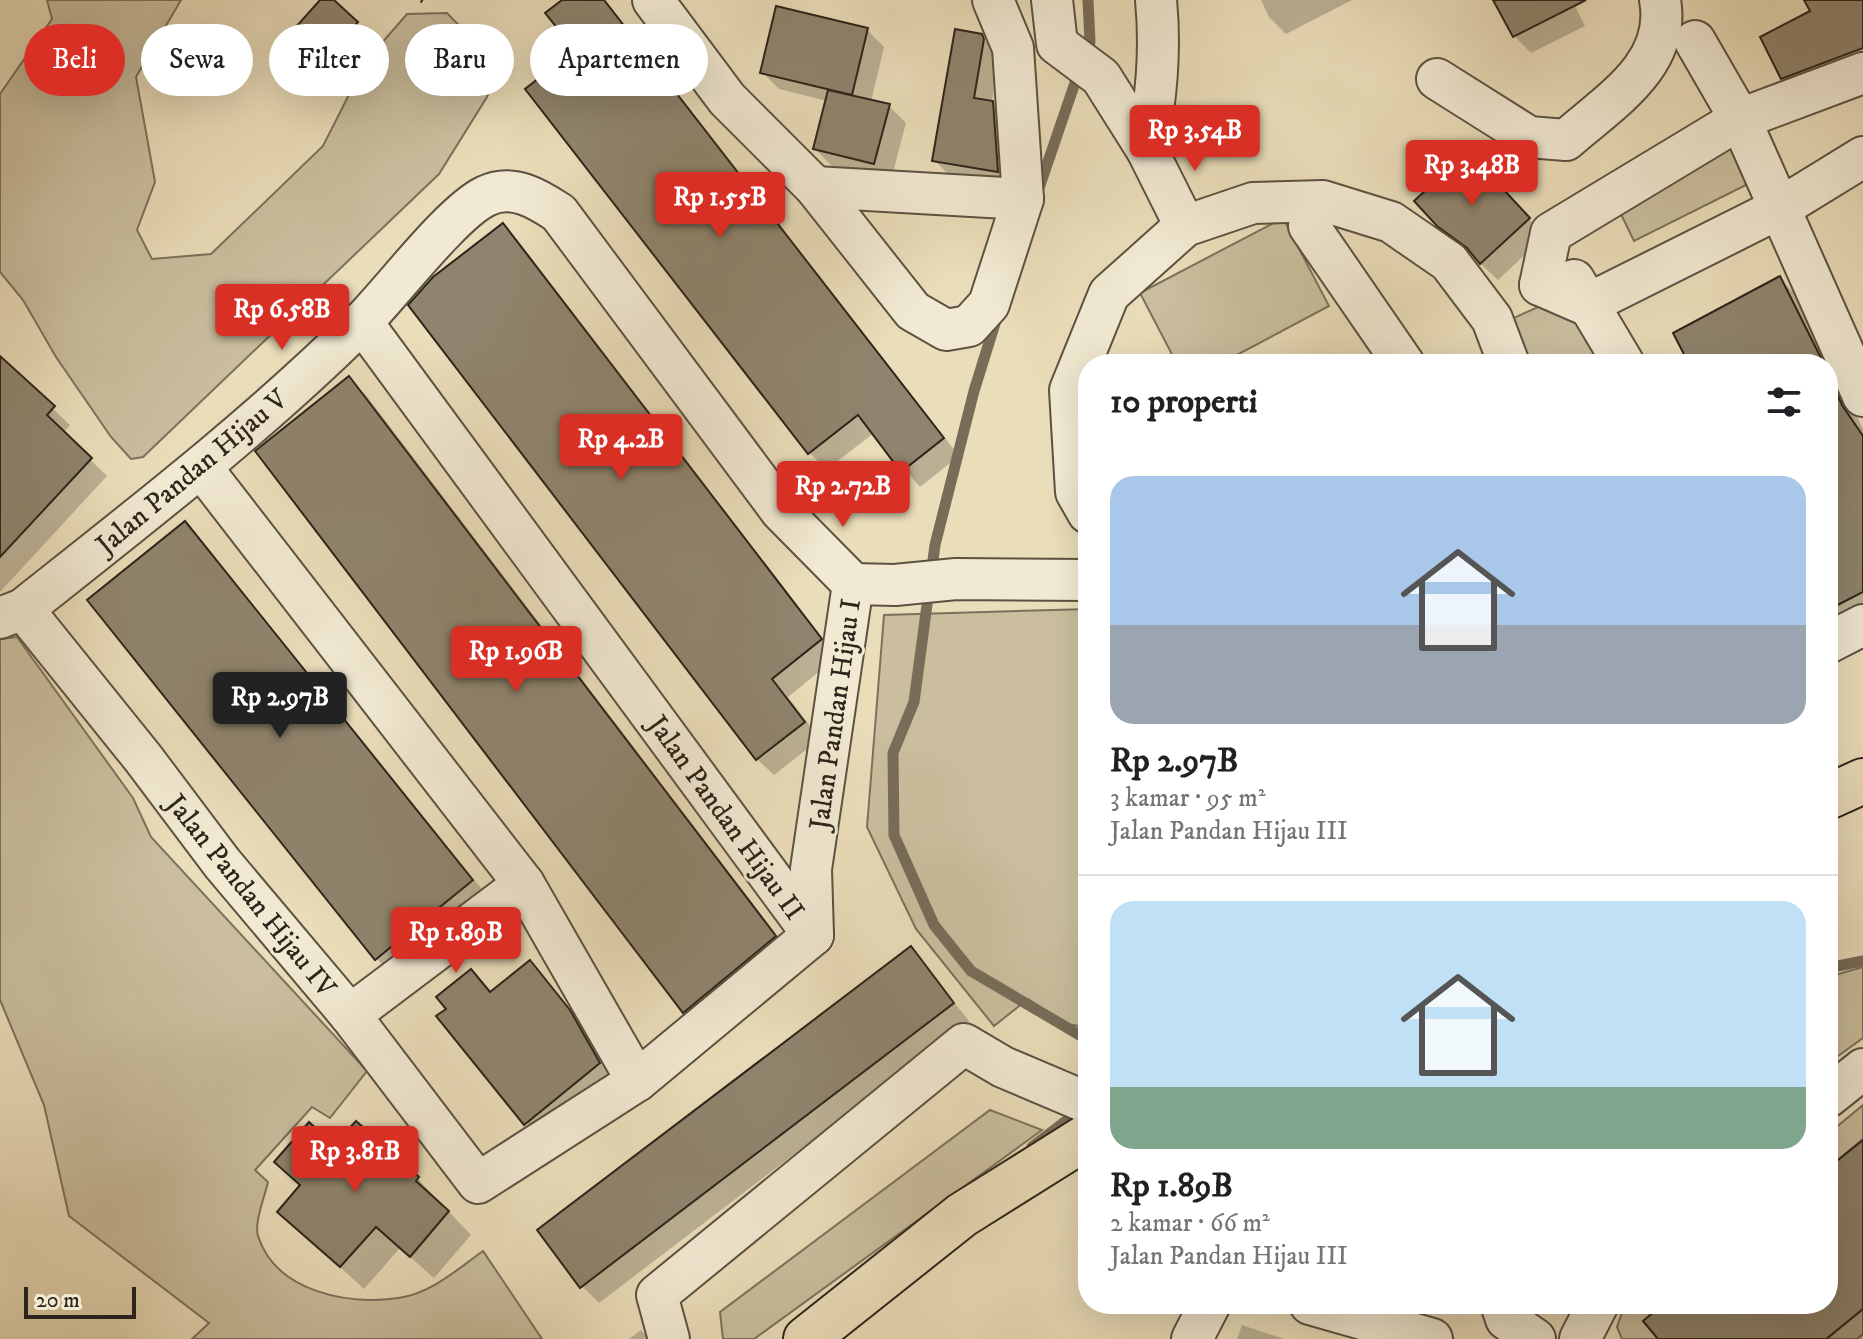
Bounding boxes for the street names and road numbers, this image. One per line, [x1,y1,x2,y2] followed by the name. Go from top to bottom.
[87,381,296,564] street label: Jalan Pandan Hijau V
[802,596,869,835] street label: Jalan Pandan Hijau I
[638,706,812,927] street label: Jalan Pandan Hijau II
[156,785,344,1005] street label: Jalan Pandan Hijau IV

